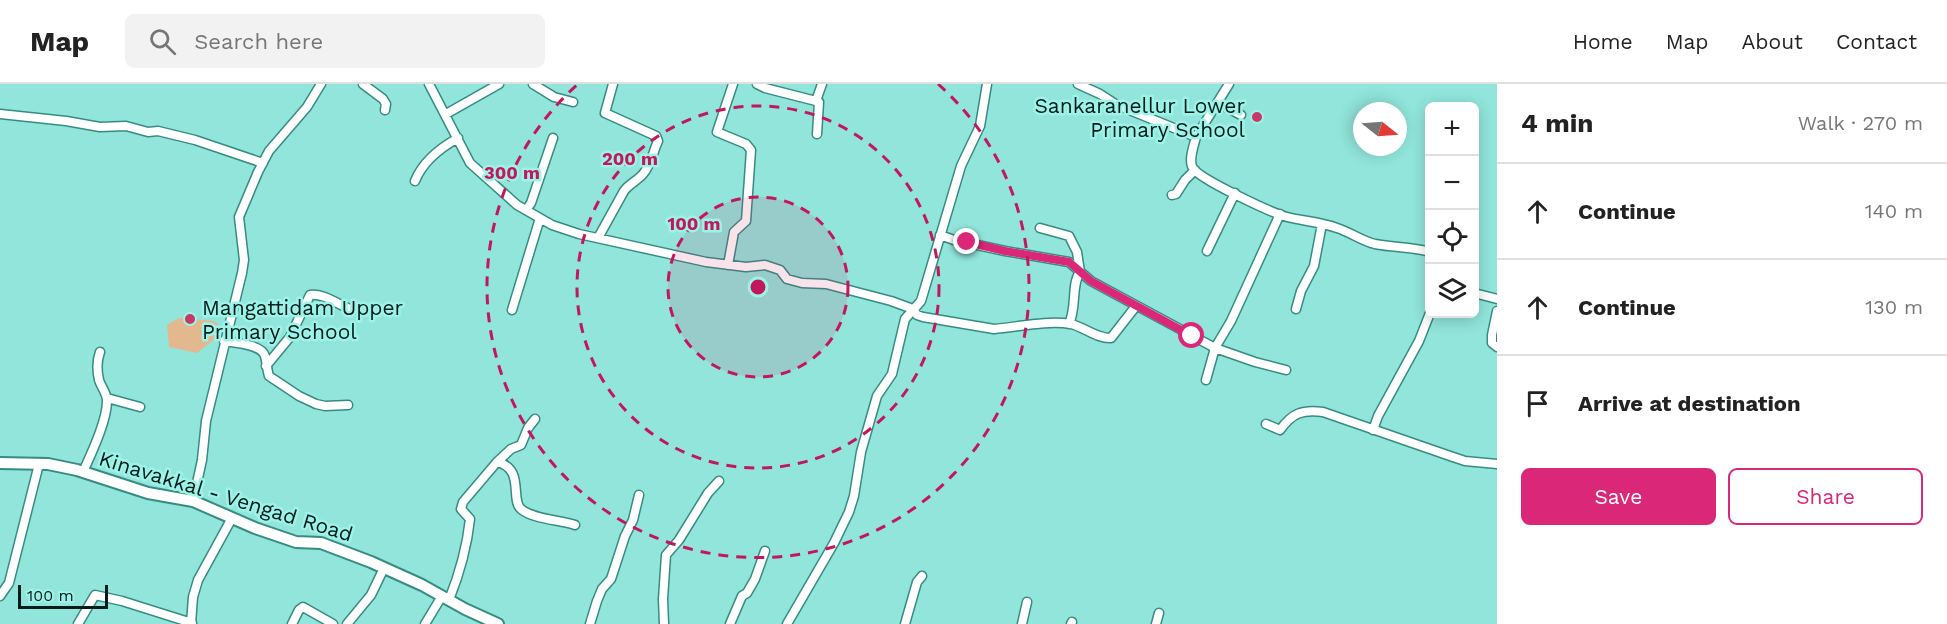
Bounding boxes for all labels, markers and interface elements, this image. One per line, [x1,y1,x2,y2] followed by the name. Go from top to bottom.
[125,14,545,68] search box
[30,25,89,58] text: Map
[146,25,179,58] icon: search
[194,29,323,54] text: Search here
[1573,29,1633,54] text: Home
[1666,29,1709,54] text: Map
[1742,29,1803,54] text: About
[1836,29,1917,54] text: Contact
[1035,93,1246,142] place label: Sankaranellur Lower Primary School
[1353,102,1407,156] north arrow
[1425,102,1479,318] map controls
[1425,102,1479,156] button: +
[1521,108,1593,138] text: 4 min
[1250,110,1264,124] marker: Sankaranellur Lower Primary School
[1798,111,1923,135] text: Walk · 270 m
[602,148,658,169] text: 200 m
[1425,156,1479,210] button: −
[484,162,540,183] text: 300 m
[1521,195,1554,228] icon: ahead
[1578,199,1676,224] text: Continue
[1865,199,1923,223] text: 140 m
[1425,210,1479,264] button: locate
[667,213,721,234] text: 100 m
[953,228,979,254] route end
[1425,264,1479,318] button: layers
[748,277,768,297] centre of rings
[1521,291,1554,324] icon: ahead
[202,295,404,344] place label: Mangattidam Upper Primary School
[1578,295,1676,320] text: Continue
[1865,295,1923,319] text: 130 m
[183,312,197,326] marker: Mangattidam Upper Primary School
[1178,322,1204,348] route start
[1521,387,1554,420] icon: arrive
[1578,391,1801,416] text: Arrive at destination
[96,445,356,547] street label: Kinavakkal - Vengad Road
[1521,468,1716,525] button: Save
[1728,468,1923,525] button: Share
[18,582,108,610] scale bar
[27,586,74,605] text: 100 m

